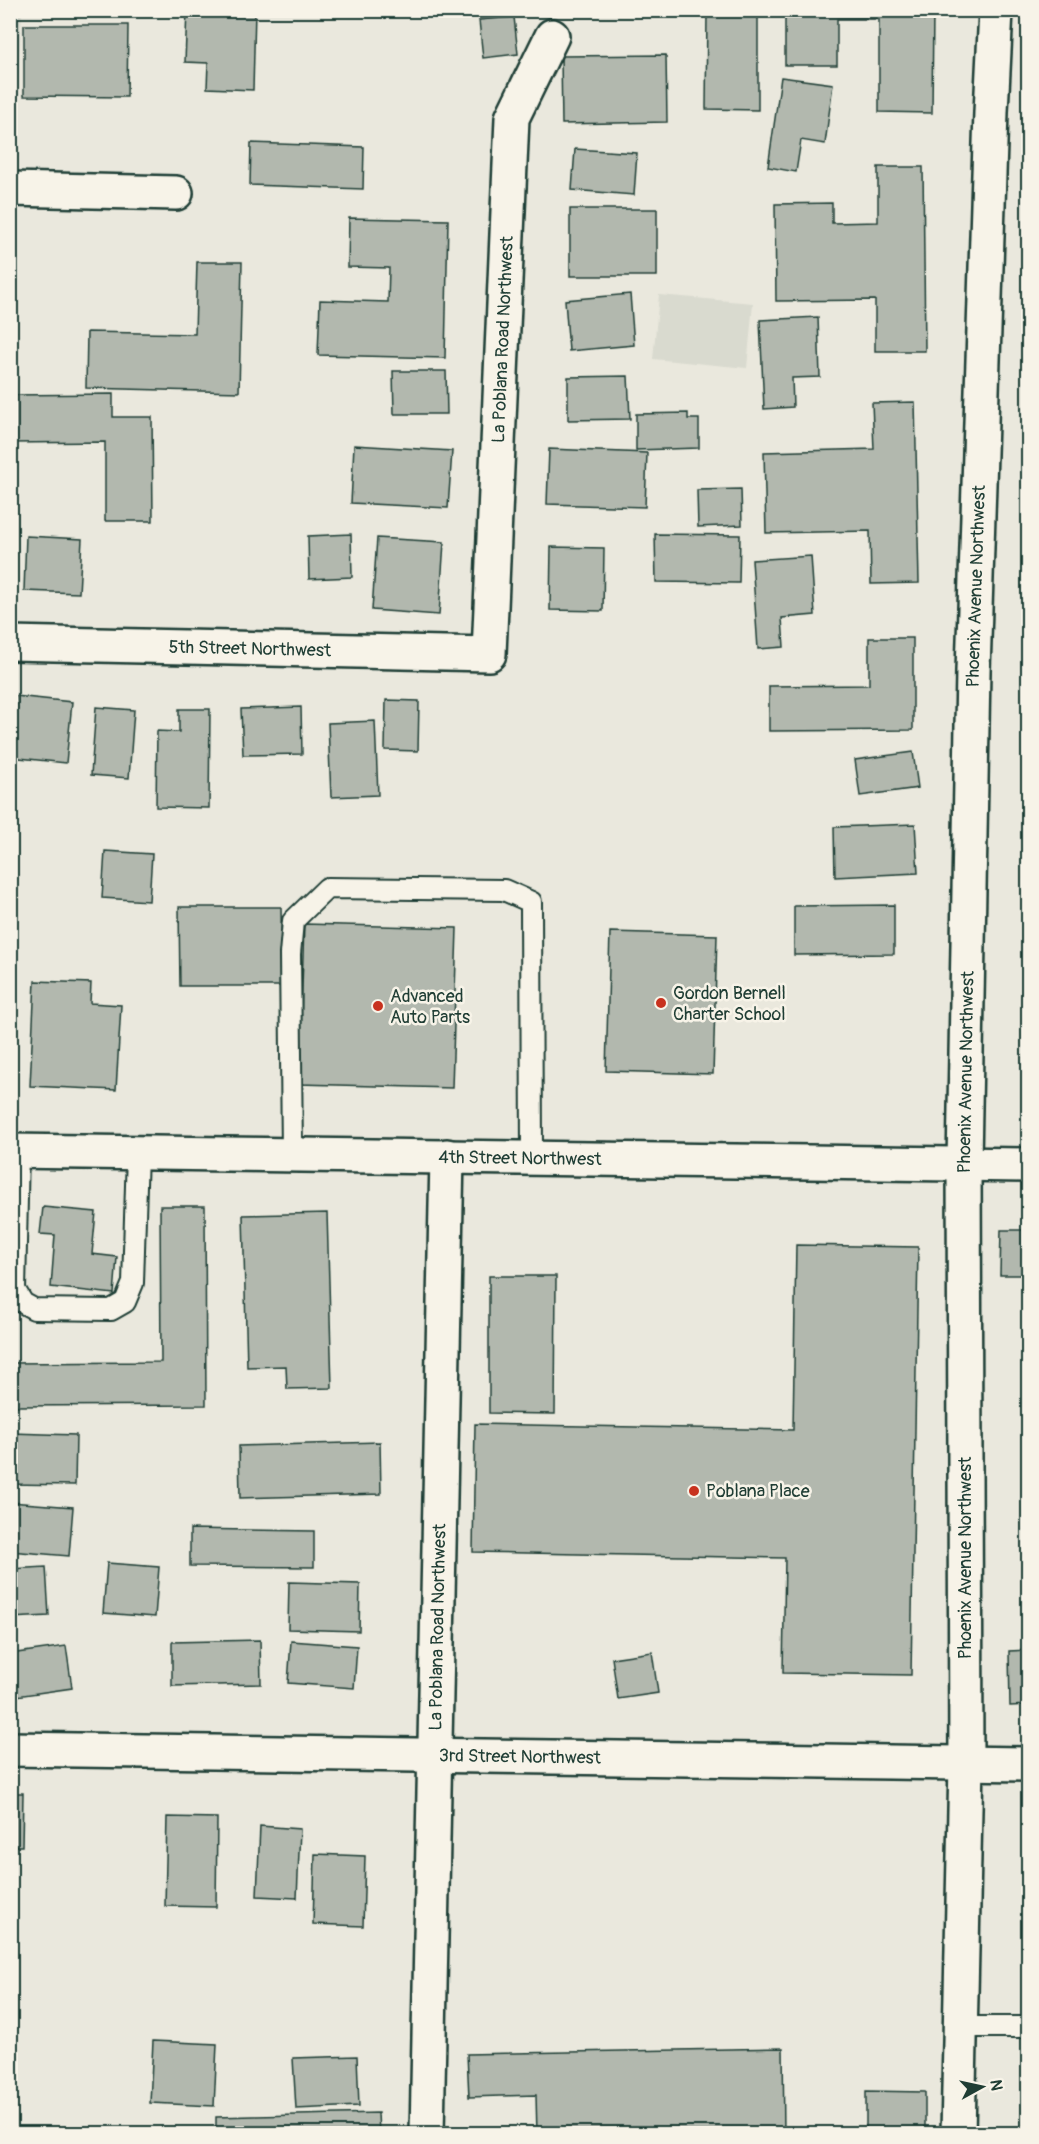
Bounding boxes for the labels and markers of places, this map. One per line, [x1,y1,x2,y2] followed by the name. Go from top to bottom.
[673,982,786,1026] place label: Gordon Bernell Charter School
[390,985,470,1029] place label: Advanced Auto Parts
[654,996,668,1010] marker: Gordon Bernell Charter School
[371,999,385,1013] marker: Advanced Auto Parts
[706,1480,810,1503] place label: Poblana Place
[687,1484,701,1498] marker: Poblana Place

